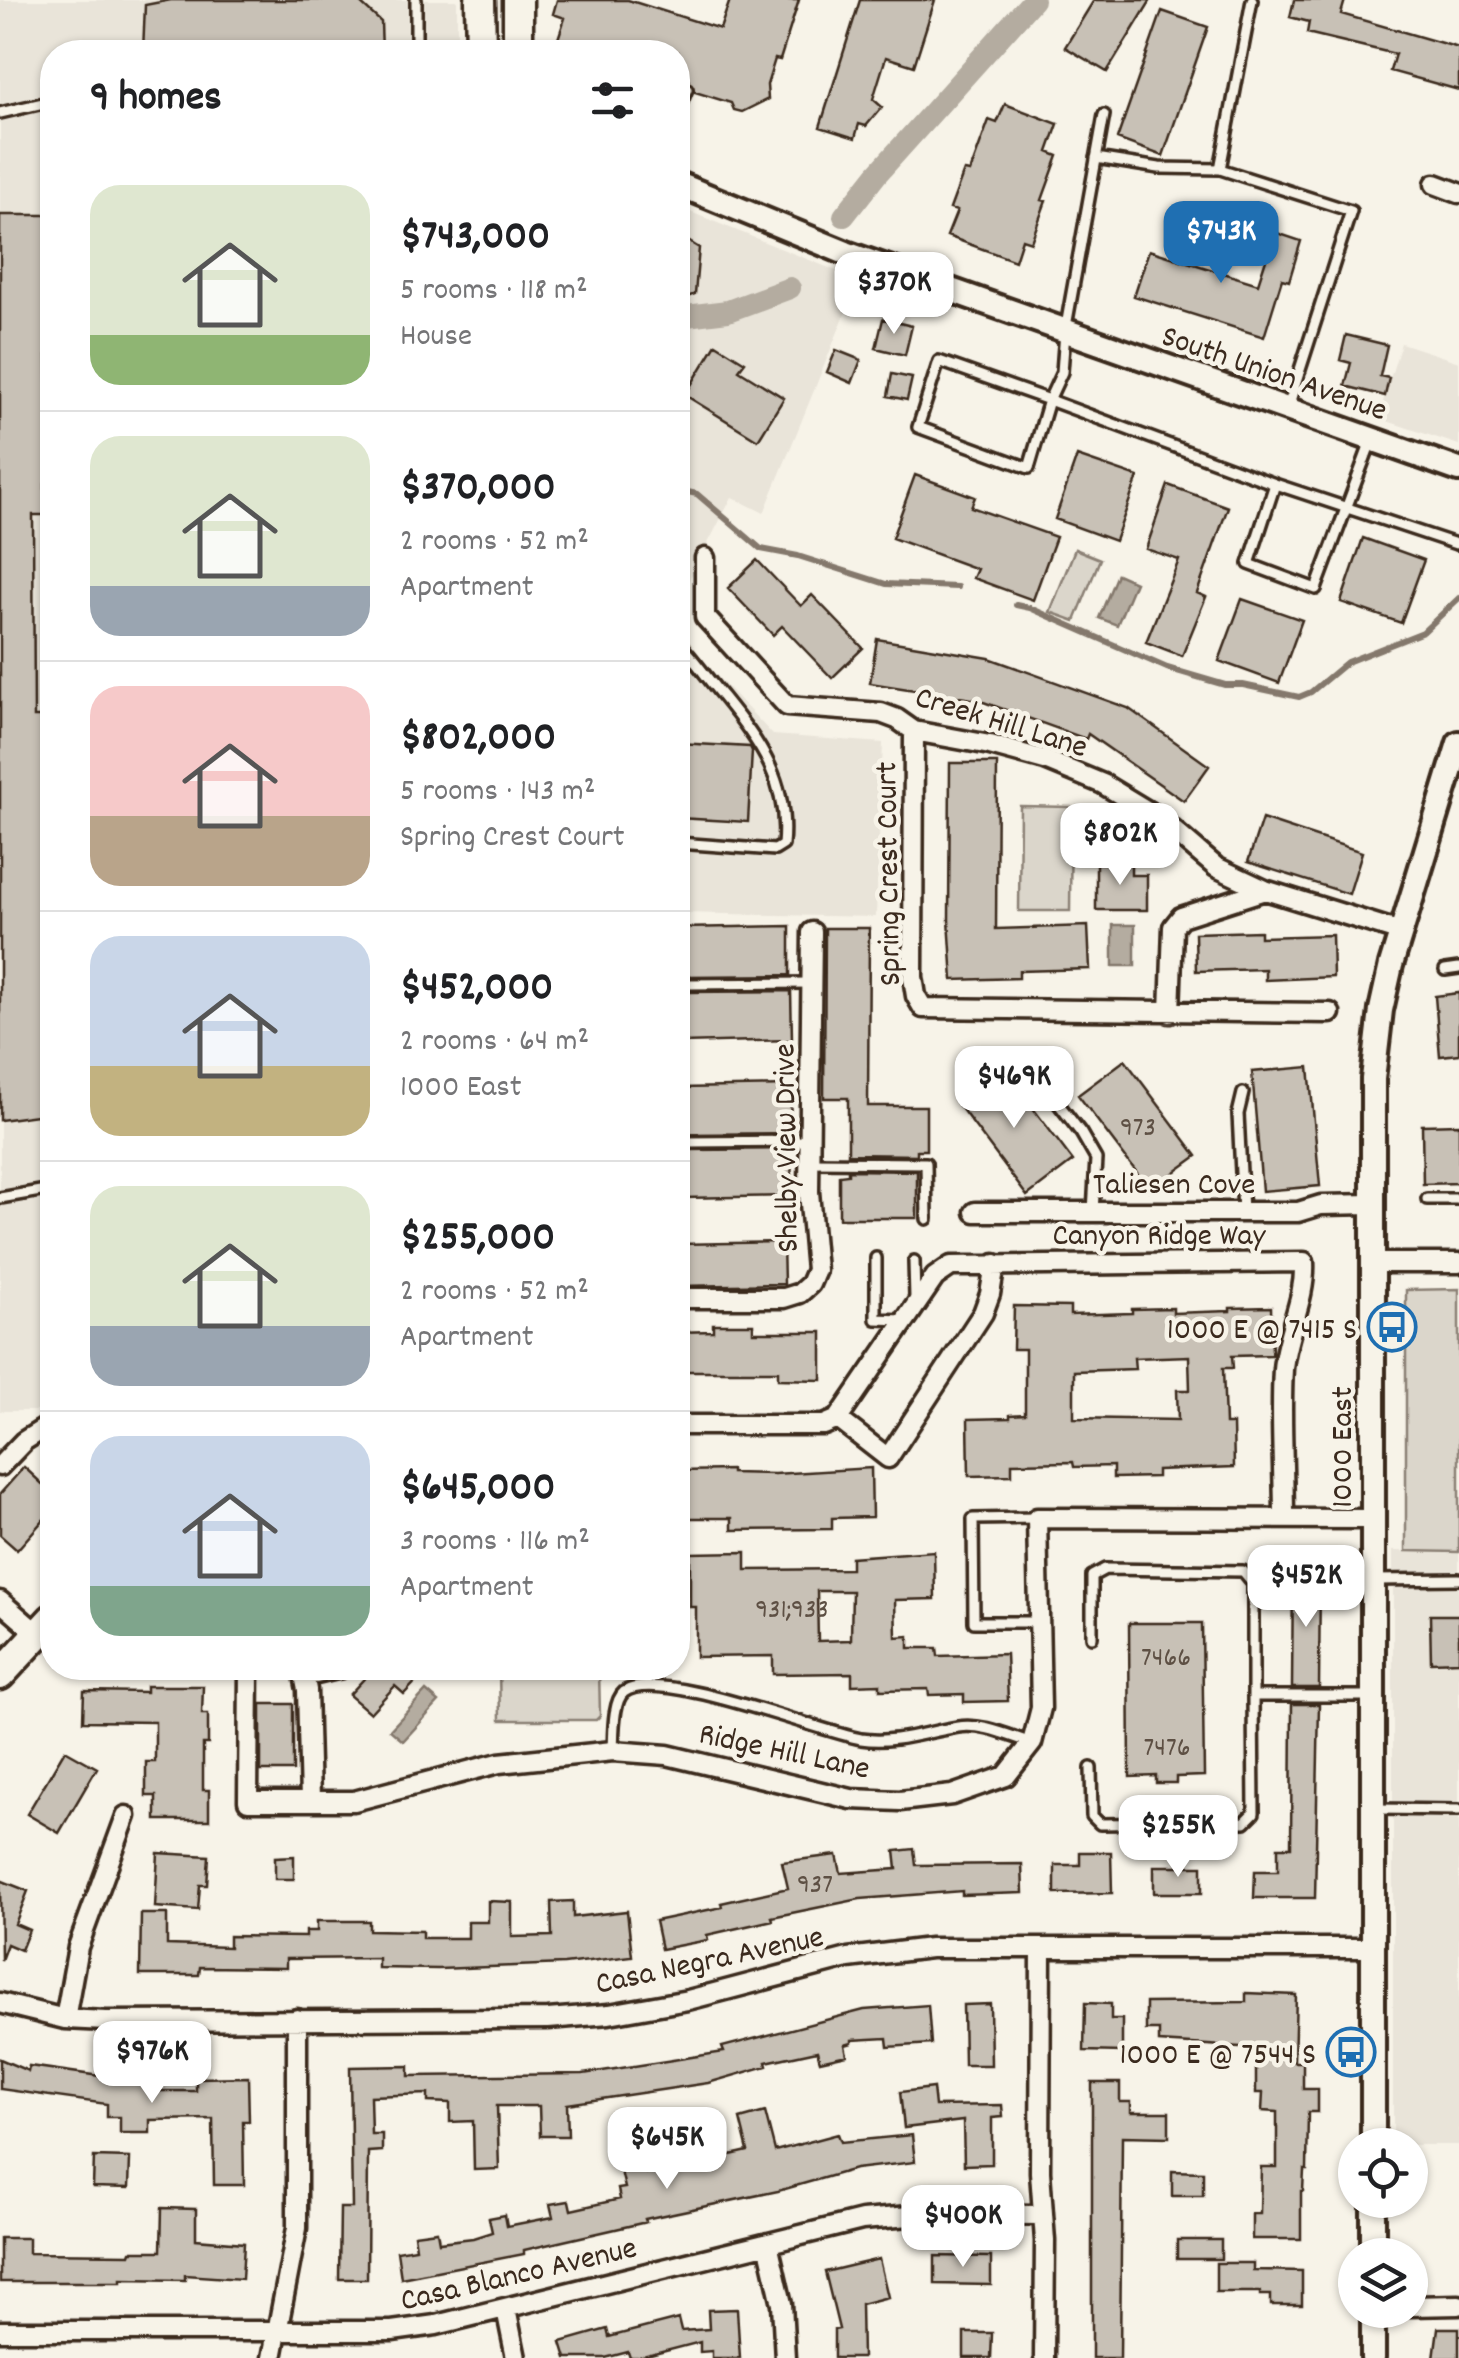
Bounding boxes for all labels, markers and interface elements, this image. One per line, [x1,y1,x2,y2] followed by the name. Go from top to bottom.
[90,70,222,130] text: 9 homes
[585,73,640,128] icon: filters
[1151,201,1291,286] pin: $743K
[400,209,550,269] text: $743,000
[1186,210,1256,256] text: $743K
[170,225,290,345] icon: home
[824,252,964,337] pin: $370K
[857,261,931,307] text: $370K
[400,269,588,315] text: 5 rooms · 118 m²
[400,315,472,361] text: House
[1154,316,1392,436] street label: South Union Avenue
[400,460,556,520] text: $370,000
[170,476,290,596] icon: home
[400,520,589,566] text: 2 rooms · 52 m²
[400,566,534,612] text: Apartment
[909,677,1092,773] street label: Creek Hill Lane
[400,710,556,770] text: $802,000
[170,726,290,846] icon: home
[866,761,916,987] street label: Spring Crest Court
[400,770,595,816] text: 5 rooms · 143 m²
[1050,803,1190,888] pin: $802K
[1082,812,1158,858] text: $802K
[400,816,625,862] text: Spring Crest Court
[400,960,553,1020] text: $452,000
[170,976,290,1096] icon: home
[400,1020,589,1066] text: 2 rooms · 64 m²
[764,1043,814,1253] street label: Shelby View Drive
[944,1046,1084,1131] pin: $469K
[977,1055,1051,1101] text: $469K
[400,1066,521,1112] text: 1000 East
[1120,1110,1156,1150] house number: 973
[1093,1164,1255,1210] street label: Taliesen Cove
[400,1210,555,1270] text: $255,000
[1052,1215,1267,1261] street label: Canyon Ridge Way
[170,1226,290,1346] icon: home
[400,1270,589,1316] text: 2 rooms · 52 m²
[1366,1301,1418,1353] bus stop icon: 1000 E @ 7415 S
[1167,1309,1357,1355] place label: 1000 E @ 7415 S
[400,1316,534,1362] text: Apartment
[1322,1386,1368,1508] street label: 1000 East
[400,1460,555,1520] text: $645,000
[170,1476,290,1596] icon: home
[400,1520,590,1566] text: 3 rooms · 116 m²
[1236,1545,1376,1630] pin: $452K
[1269,1554,1343,1600] text: $452K
[400,1566,534,1612] text: Apartment
[755,1592,829,1632] house number: 931;933
[1141,1640,1191,1680] house number: 7466
[694,1713,874,1794] street label: Ridge Hill Lane
[1144,1730,1190,1770] house number: 7476
[1108,1795,1248,1880] pin: $255K
[1141,1804,1215,1850] text: $255K
[797,1867,833,1907] house number: 937
[592,1916,828,2010] street label: Casa Negra Avenue
[82,2021,222,2106] pin: $976K
[1325,2026,1377,2078] bus stop icon: 1000 E @ 7544 S
[115,2030,189,2076] text: $976K
[1119,2034,1316,2080] place label: 1000 E @ 7544 S
[597,2107,737,2192] pin: $645K
[630,2116,704,2162] text: $645K
[1338,2128,1428,2328] map controls
[1338,2128,1428,2218] button: locate
[893,2185,1033,2270] pin: $400K
[923,2194,1003,2240] text: $400K
[396,2227,642,2326] street label: Casa Blanco Avenue
[1338,2238,1428,2328] button: layers

